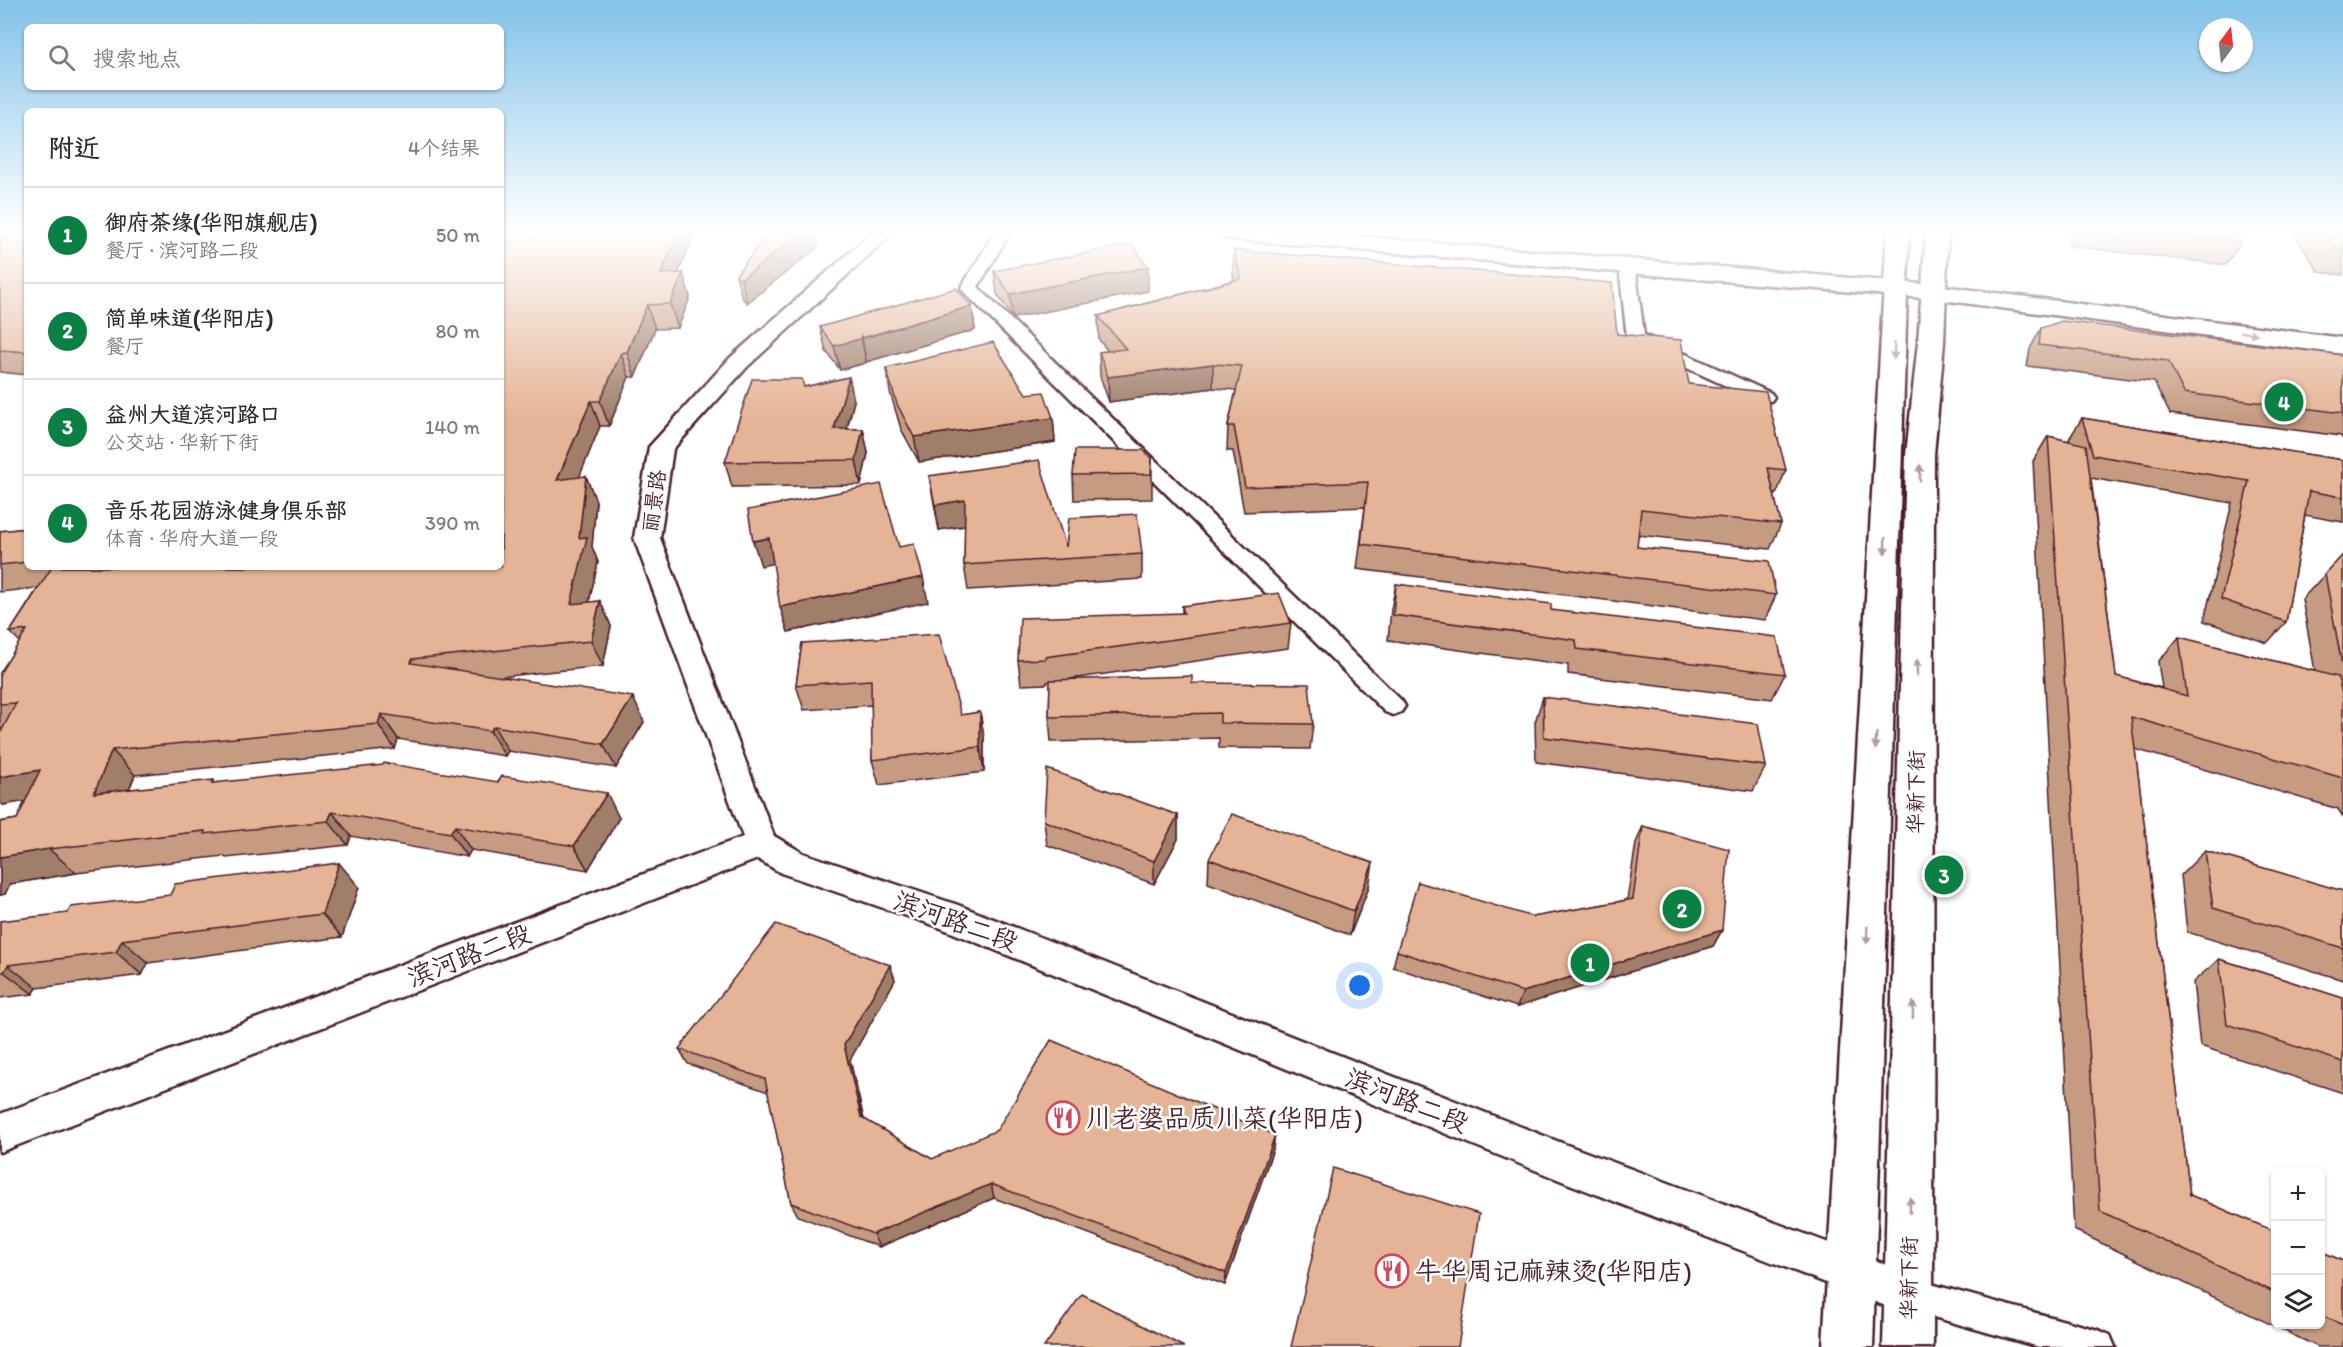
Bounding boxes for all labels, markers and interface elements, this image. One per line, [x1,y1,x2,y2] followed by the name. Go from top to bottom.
[2199,18,2253,72] north arrow
[24,24,504,90] search box
[45,41,78,74] icon: search
[93,45,181,72] text: 搜索地点
[48,132,100,164] text: 附近
[408,136,480,160] text: 4个结果
[105,209,317,236] text: 御府茶缘(华阳旗舰店)
[63,223,72,247] text: 1
[436,223,480,247] text: 50 m
[105,238,259,262] text: 餐厅 · 滨河路二段
[105,305,273,332] text: 简单味道(华阳店)
[62,319,73,343] text: 2
[435,319,480,343] text: 80 m
[2240,329,2259,338] one-way arrow
[105,334,145,358] text: 餐厅
[1890,341,1899,360] one-way arrow
[2264,380,2304,424] pin: 4
[105,401,281,428] text: 益州大道滨河路口
[62,415,73,439] text: 3
[425,415,480,439] text: 140 m
[105,430,259,454] text: 公交站 · 华新下街
[1915,463,1925,482] one-way arrow
[637,468,670,534] street label: 丽景路
[105,497,347,524] text: 音乐花园游泳健身俱乐部
[61,511,74,535] text: 4
[425,511,480,535] text: 390 m
[105,526,279,550] text: 体育 · 华府大道一段
[1881,536,1890,555] one-way arrow
[1913,658,1922,677] one-way arrow
[1872,731,1881,750] one-way arrow
[1902,750,1929,834] street label: 华新下街
[1924,852,1964,898] pin: 3
[889,884,1023,958] street label: 滨河路二段
[1662,886,1702,932] pin: 2
[403,917,535,993] street label: 滨河路二段
[1863,926,1872,945] one-way arrow
[1570,940,1610,986] pin: 1
[1345,971,1374,1000] your location
[1908,1000,1918,1019] one-way arrow
[1341,1061,1473,1139] street label: 滨河路二段
[1045,1100,1081,1136] restaurant icon: 川老婆品质川菜(华阳店)
[1086,1102,1363,1134] place label: 川老婆品质川菜(华阳店)
[2271,1167,2325,1329] map controls
[2271,1167,2325,1221] button: +
[1905,1195,1915,1214] one-way arrow
[2271,1221,2325,1275] button: −
[1895,1236,1922,1320] street label: 华新下街
[1374,1253,1410,1289] restaurant icon: 牛华周记麻辣烫(华阳店)
[1415,1255,1692,1287] place label: 牛华周记麻辣烫(华阳店)
[2271,1275,2325,1329] button: layers

